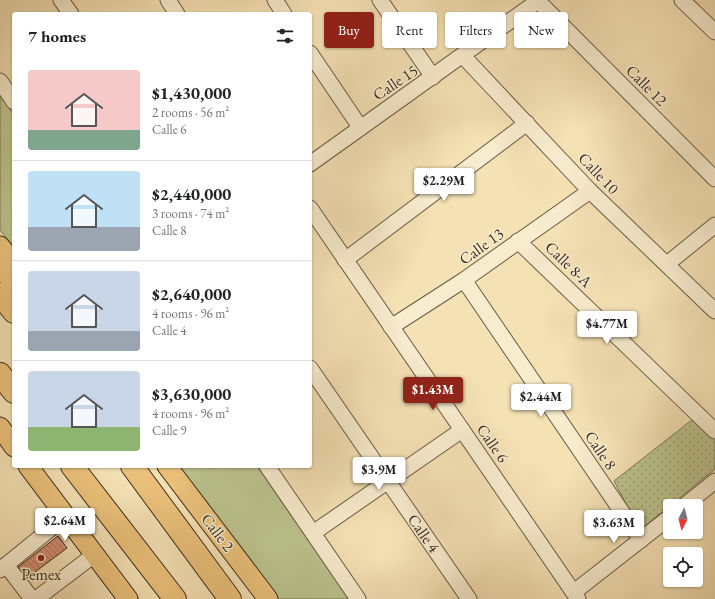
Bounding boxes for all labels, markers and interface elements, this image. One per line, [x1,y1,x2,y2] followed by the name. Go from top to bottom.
[324,12,374,48] chip: Buy
[382,12,437,48] chip: Rent
[445,12,506,48] chip: Filters
[514,12,568,48] chip: New
[28,25,86,47] text: 7 homes
[274,25,296,47] icon: filters
[369,60,422,105] street label: Calle 15
[621,60,672,111] street label: Calle 12
[152,82,231,104] text: $1,430,000
[60,86,108,134] icon: home
[152,104,229,121] text: 2 rooms · 56 m²
[152,121,187,138] text: Calle 6
[574,148,624,199] street label: Calle 10
[411,168,477,202] pin: $2.29M
[423,172,465,189] text: $2.29M
[152,183,231,205] text: $2,440,000
[60,187,108,235] icon: home
[152,205,229,222] text: 3 rooms · 74 m²
[152,222,187,239] text: Calle 8
[455,223,508,270] street label: Calle 13
[540,237,597,293] street label: Calle 8-A
[152,283,231,305] text: $2,640,000
[60,287,108,335] icon: home
[152,305,229,322] text: 4 rooms · 96 m²
[574,311,640,345] pin: $4.77M
[586,315,628,332] text: $4.77M
[152,322,187,339] text: Calle 4
[400,377,466,411] pin: $1.43M
[412,381,454,398] text: $1.43M
[152,383,231,405] text: $3,630,000
[508,384,574,418] pin: $2.44M
[60,387,108,435] icon: home
[520,388,562,405] text: $2.44M
[152,405,229,422] text: 4 rooms · 96 m²
[472,420,514,467] street label: Calle 6
[152,422,187,439] text: Calle 9
[580,427,621,474] street label: Calle 8
[351,457,407,491] pin: $3.9M
[362,461,396,478] text: $3.9M
[663,499,703,539] north arrow
[663,499,703,587] map controls
[32,508,98,542] pin: $2.64M
[196,509,239,556] street label: Calle 2
[403,510,445,557] street label: Calle 4
[581,510,647,544] pin: $3.63M
[44,512,86,529] text: $2.64M
[593,514,635,531] text: $3.63M
[663,547,703,587] button: locate
[36,553,46,563] marker: Pemex
[21,564,61,585] place label: Pemex

